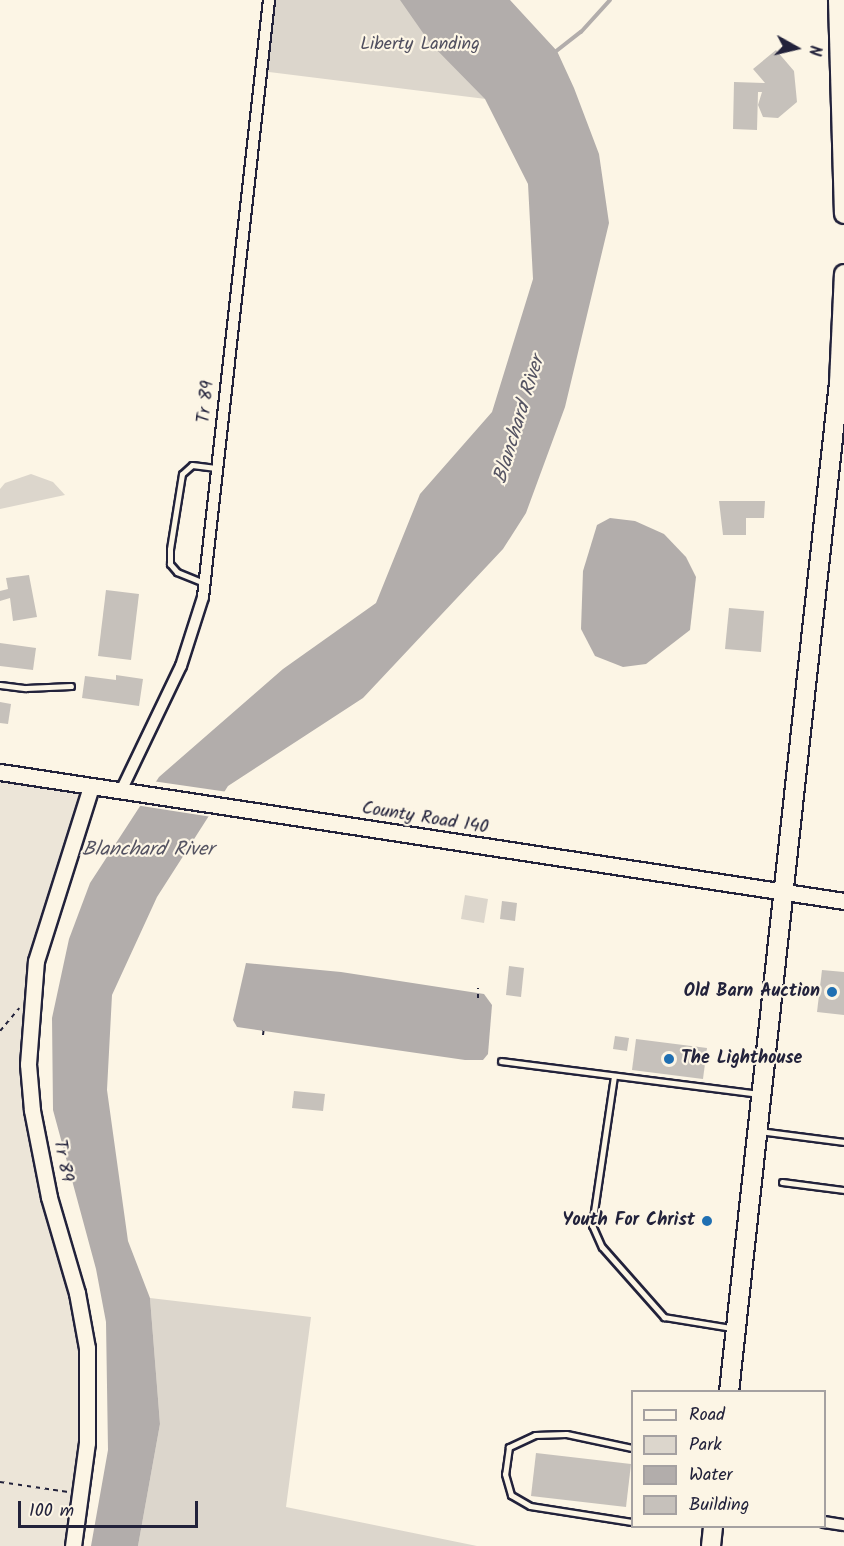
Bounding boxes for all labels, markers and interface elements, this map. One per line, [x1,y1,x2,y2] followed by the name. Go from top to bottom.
[766,18,826,78] north arrow
[360,34,480,56] park label: Liberty Landing
[801,44,827,57] text: N
[489,353,551,487] water label: Blanchard River
[194,380,220,424] street label: Tr 89
[360,798,490,840] street label: County Road 140
[82,838,214,862] water label: Blanchard River
[684,981,820,1003] place label: Old Barn Auction
[825,985,839,999] marker: Old Barn Auction
[681,1048,802,1070] place label: The Lighthouse
[662,1052,676,1066] marker: The Lighthouse
[47,1138,77,1184] street label: Tr 89
[562,1210,695,1232] place label: Youth For Christ
[700,1214,714,1228] marker: Youth For Christ
[631,1390,826,1528] legend
[689,1401,725,1430] text: Road
[689,1431,722,1460] text: Park
[689,1461,733,1490] text: Water
[21,1489,201,1527] scale bar
[689,1491,749,1520] text: Building
[29,1497,74,1526] text: 100 m

